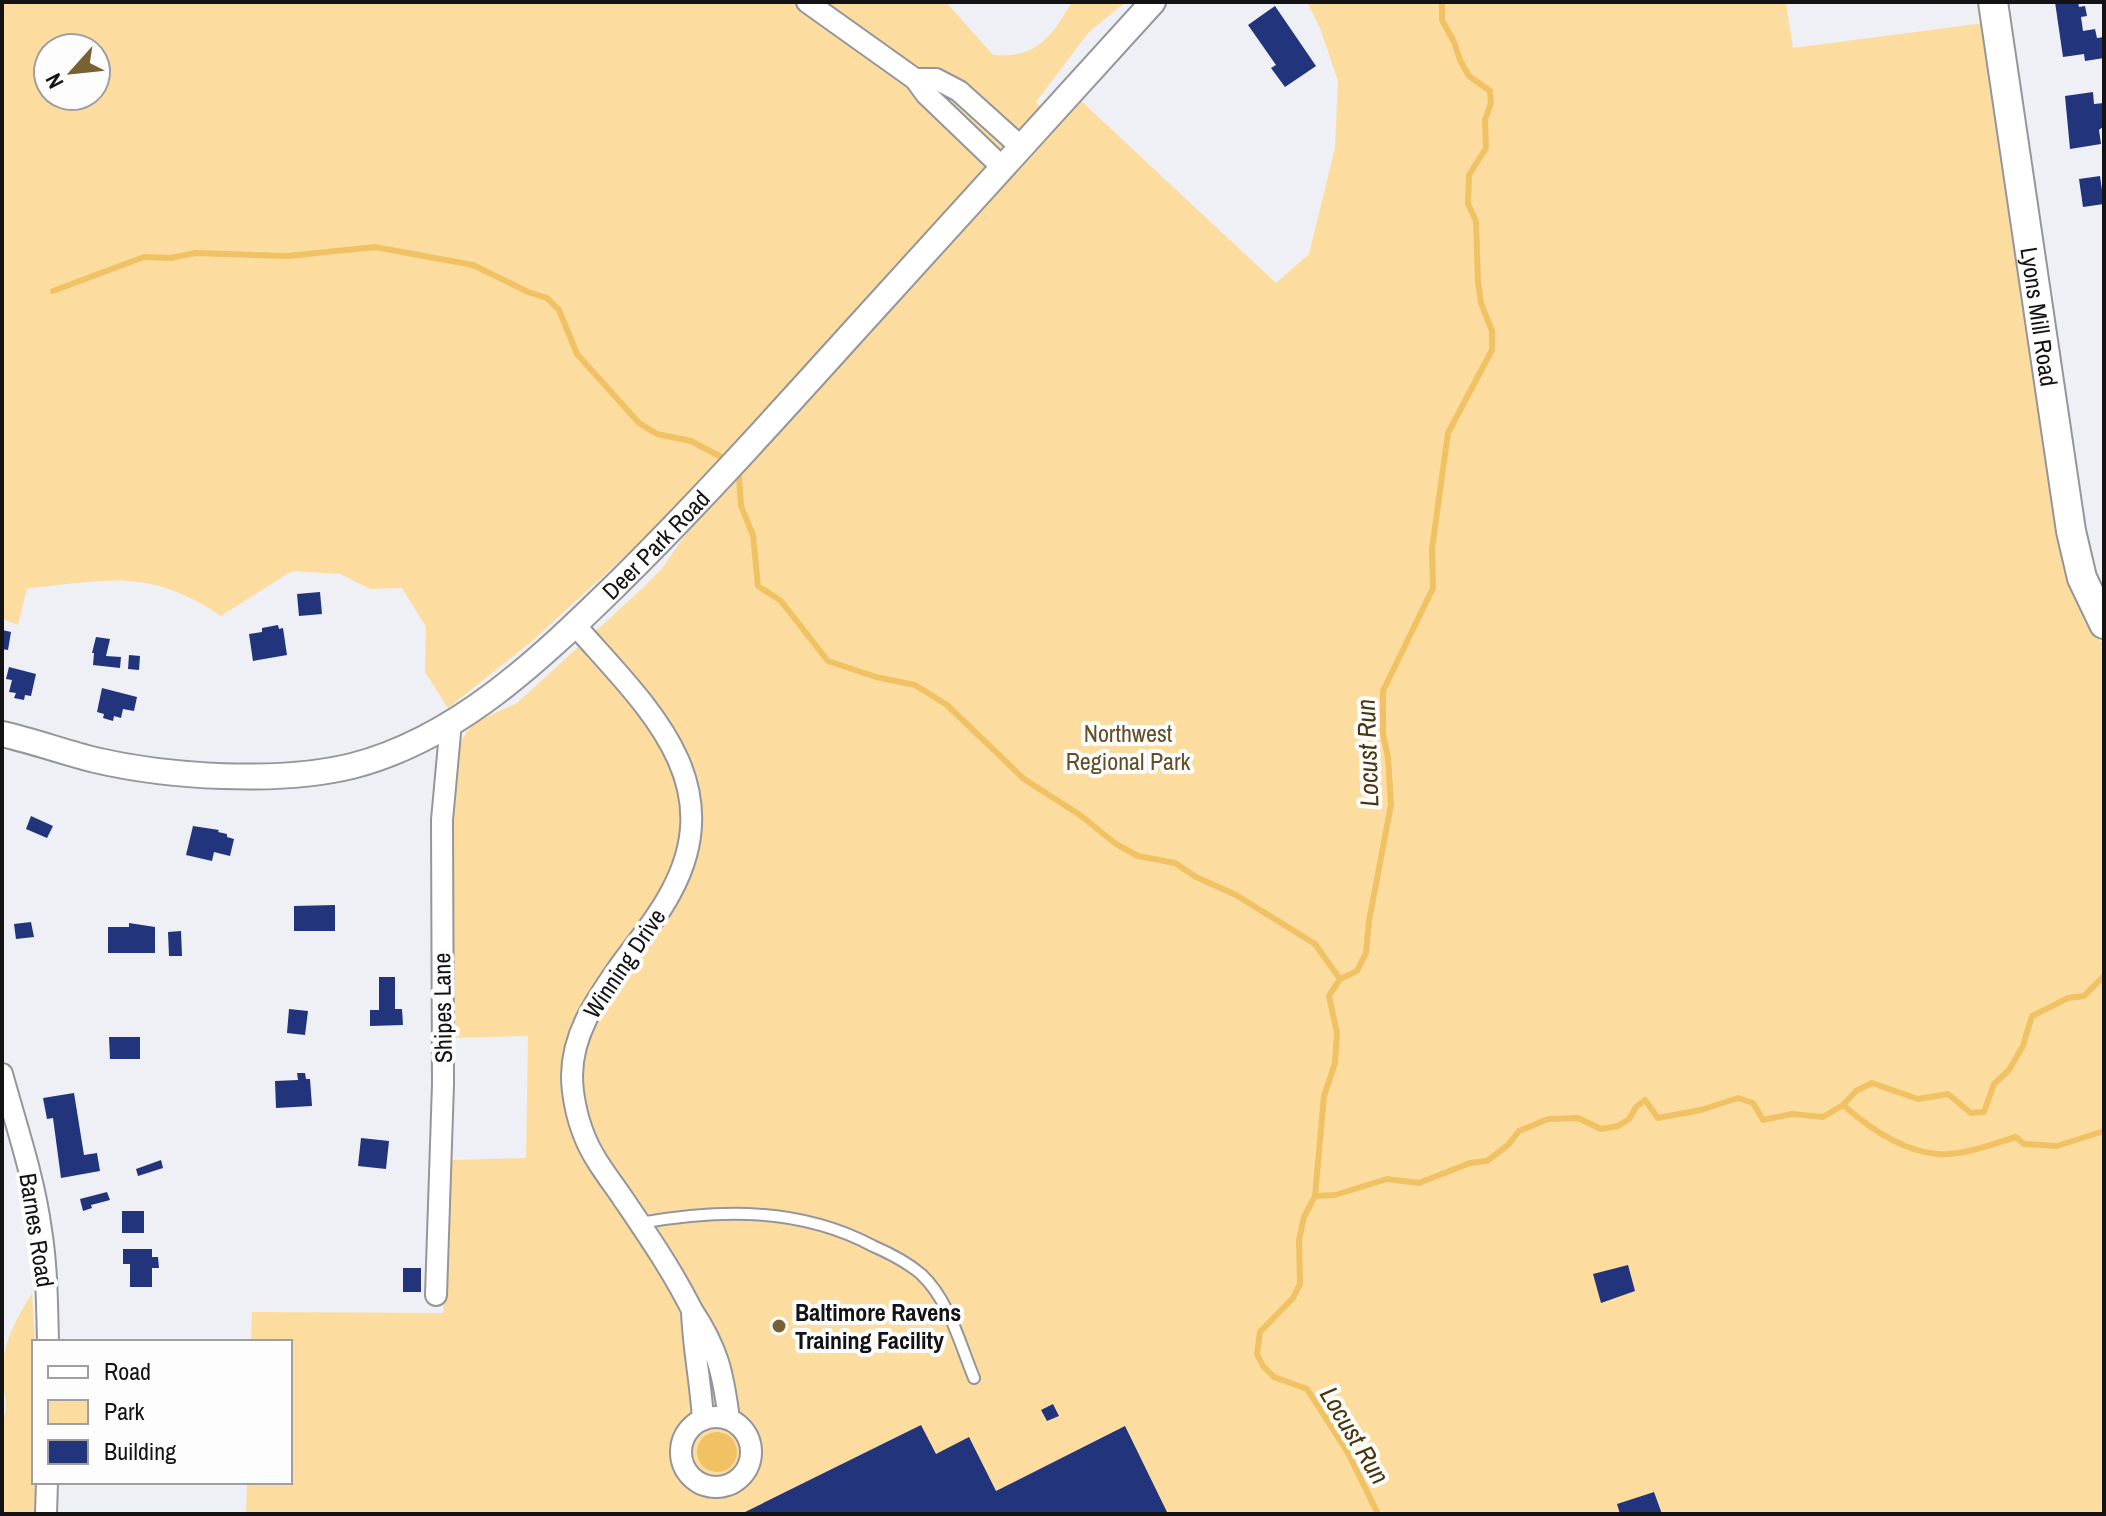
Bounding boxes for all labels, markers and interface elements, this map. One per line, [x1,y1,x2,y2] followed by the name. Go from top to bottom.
[32,32,112,112] north arrow
[38,68,71,94] text: N
[2013,245,2065,388] street label: Lyons Mill Road
[595,483,716,606] street label: Deer Park Road
[1348,698,1386,808] water label: Locust Run
[1066,717,1191,777] park label: Northwest Regional Park
[576,902,672,1024] street label: Winning Drive
[425,952,459,1064] street label: Shipes Lane
[12,1171,62,1289] street label: Barnes Road
[795,1296,961,1356] place label: Baltimore Ravens Training Facility
[770,1317,788,1335] marker: Baltimore Ravens Training Facility
[32,1340,292,1484] legend
[104,1355,151,1387] text: Road
[1312,1380,1398,1490] water label: Locust Run
[104,1395,145,1427] text: Park
[104,1435,176,1467] text: Building

